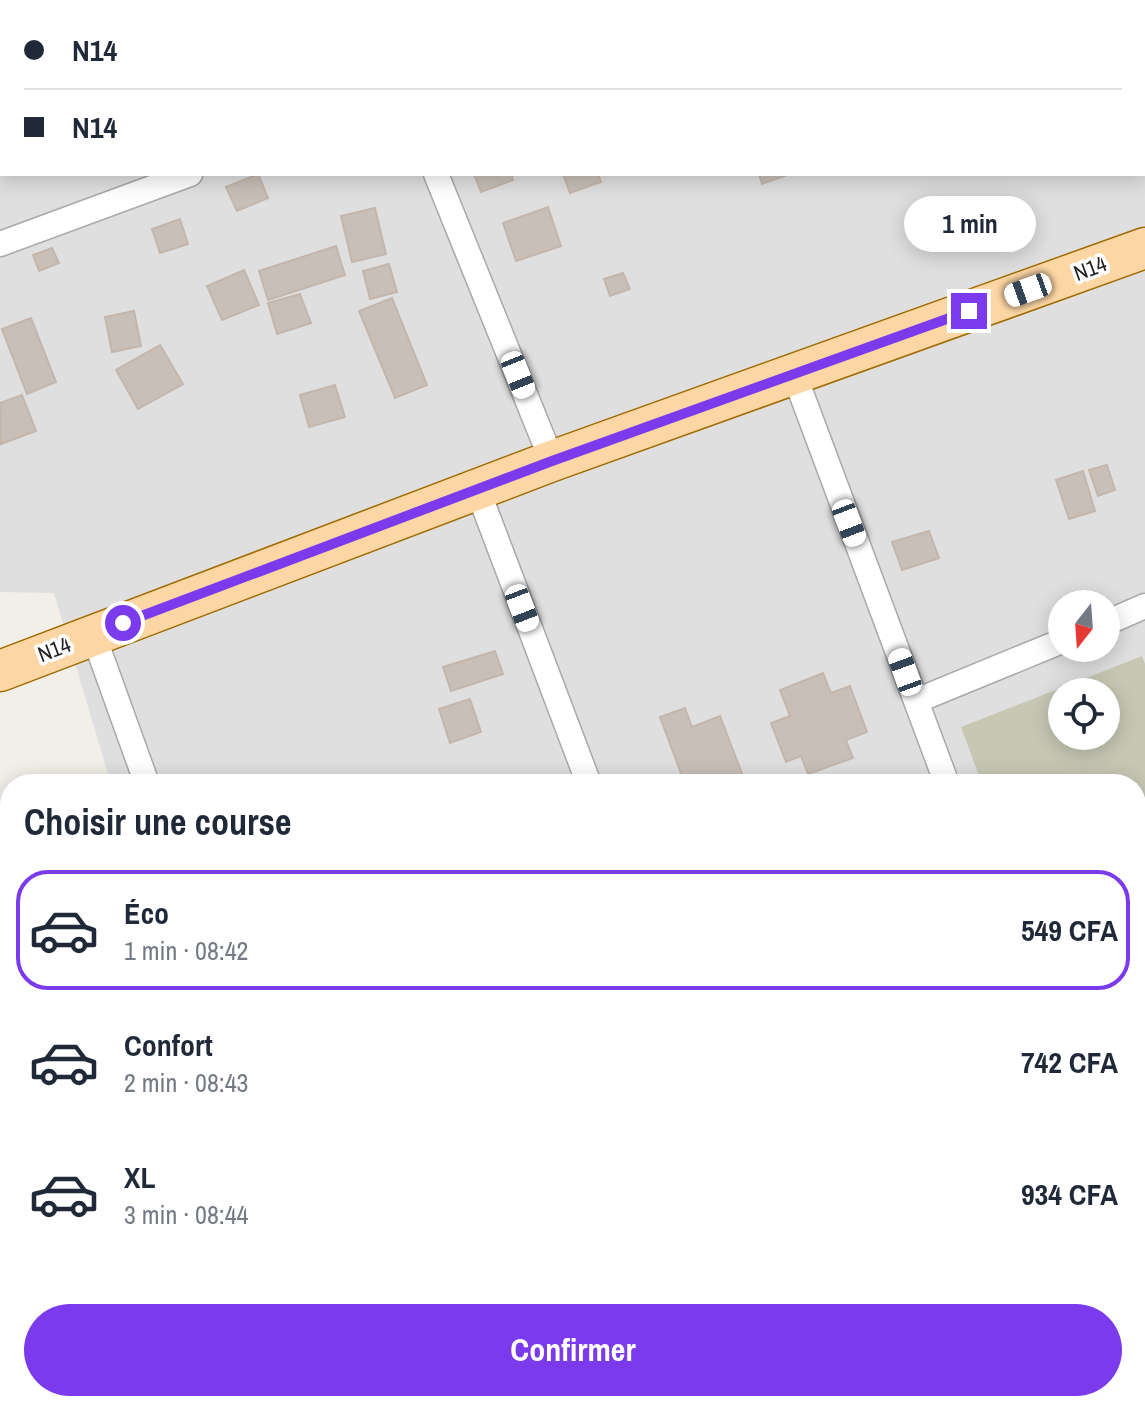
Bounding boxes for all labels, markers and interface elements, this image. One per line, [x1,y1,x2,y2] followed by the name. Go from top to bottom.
[72,30,117,70] text: N14
[72,107,117,147] text: N14
[903,195,1035,251] callout: 1 min
[942,206,998,241] text: 1 min
[1069,248,1111,288] street label: N14
[1001,271,1055,309] car
[951,293,987,329] route end
[498,348,538,402] car
[829,496,869,550] car
[502,581,542,635] car
[1048,590,1120,662] north arrow
[1048,590,1120,750] map controls
[105,605,141,641] route start
[33,629,75,669] street label: N14
[886,645,924,699] car
[1048,678,1120,750] button: locate
[24,798,291,846] text: Choisir une course
[124,893,169,933] text: Éco
[28,894,100,966] icon: car
[1021,910,1118,950] text: 549 CFA
[124,933,248,968] text: 1 min · 08:42
[124,1025,213,1065] text: Confort
[28,1026,100,1098] icon: car
[1021,1042,1118,1082] text: 742 CFA
[124,1065,248,1100] text: 2 min · 08:43
[124,1157,155,1197] text: XL
[28,1158,100,1230] icon: car
[1021,1174,1118,1214] text: 934 CFA
[124,1197,248,1232] text: 3 min · 08:44
[24,1304,1122,1396] button: Confirmer

